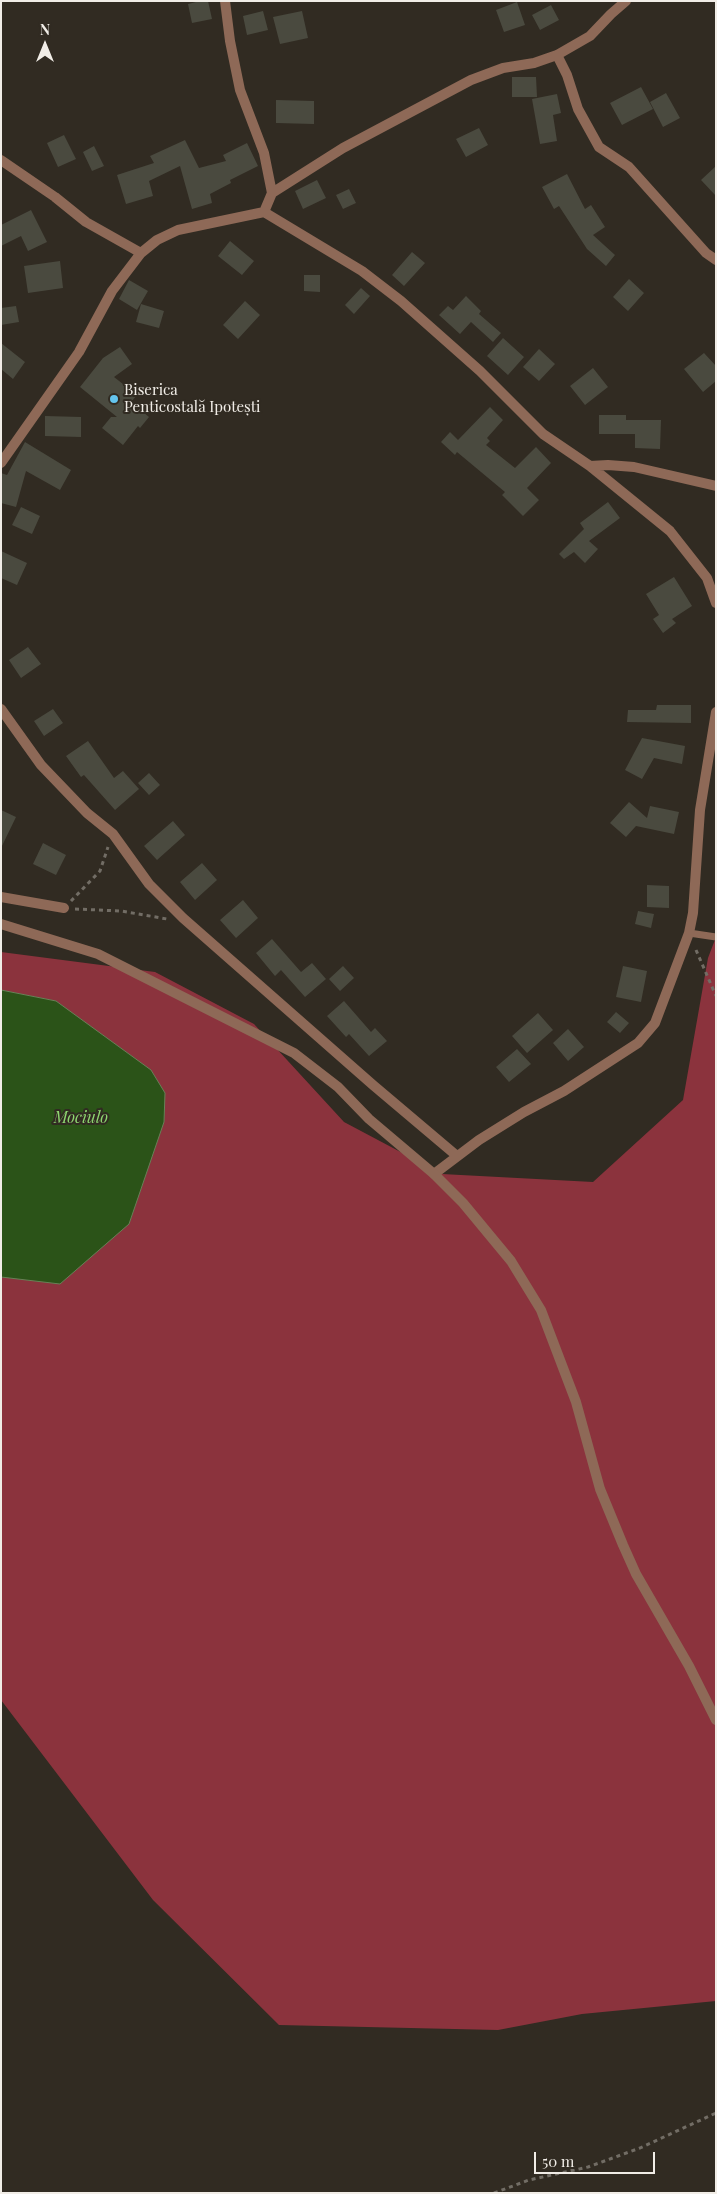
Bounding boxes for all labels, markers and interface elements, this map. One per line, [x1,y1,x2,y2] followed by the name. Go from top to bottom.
[20,20,70,70] north arrow
[40,20,50,39] text: N
[124,381,261,416] place label: Biserica Penticostală Ipotești
[108,393,120,405] marker: Biserica Penticostală Ipotești
[54,1108,108,1128] water label: Mociulo
[537,2142,658,2174] scale bar
[542,2151,574,2171] text: 50 m

